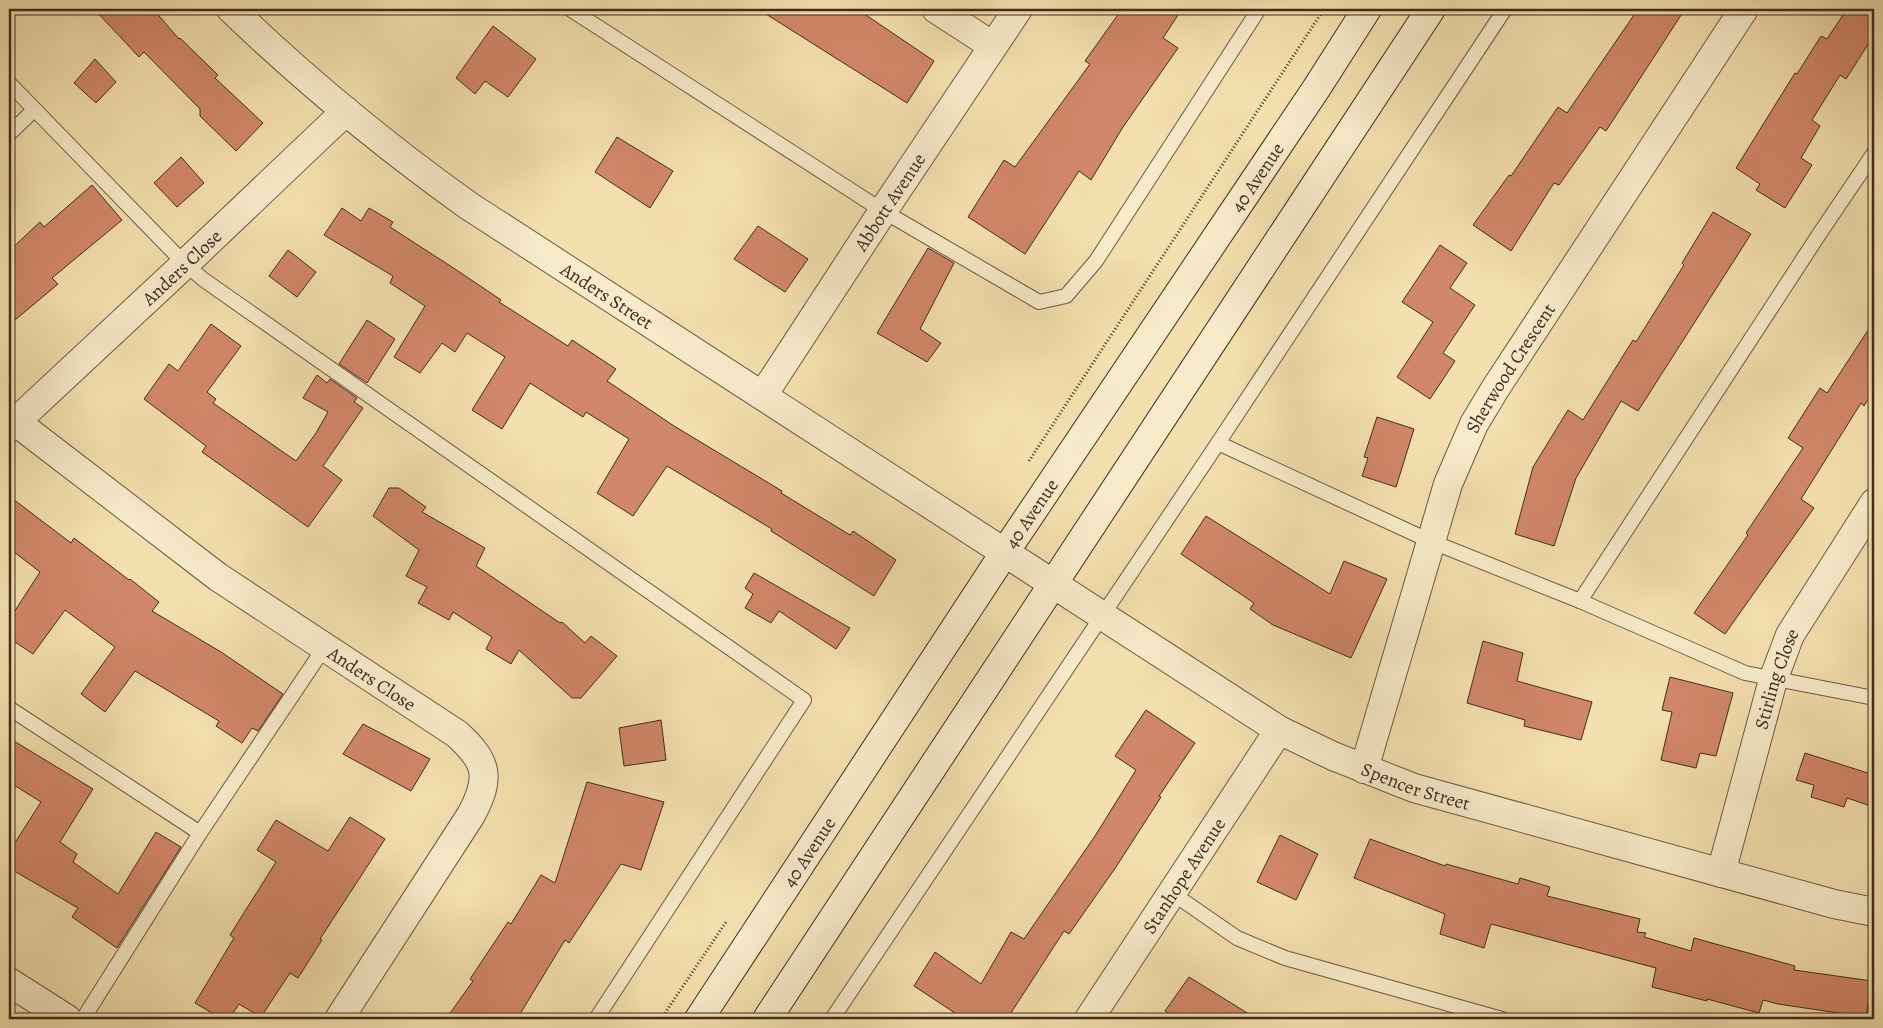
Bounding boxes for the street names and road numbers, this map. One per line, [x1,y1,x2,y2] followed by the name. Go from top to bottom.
[1225,138,1291,218] street label: 40 Avenue
[848,148,932,257] street label: Abbott Avenue
[136,224,228,312] street label: Anders Close
[555,256,658,336] street label: Anders Street
[1460,298,1562,437] street label: Sherwood Crescent
[999,474,1065,554] street label: 40 Avenue
[1748,623,1805,732] street label: Stirling Close
[321,640,421,718] street label: Anders Close
[1357,756,1473,817] street label: Spencer Street
[777,812,842,892] street label: 40 Avenue
[1137,813,1232,939] street label: Stanhope Avenue

